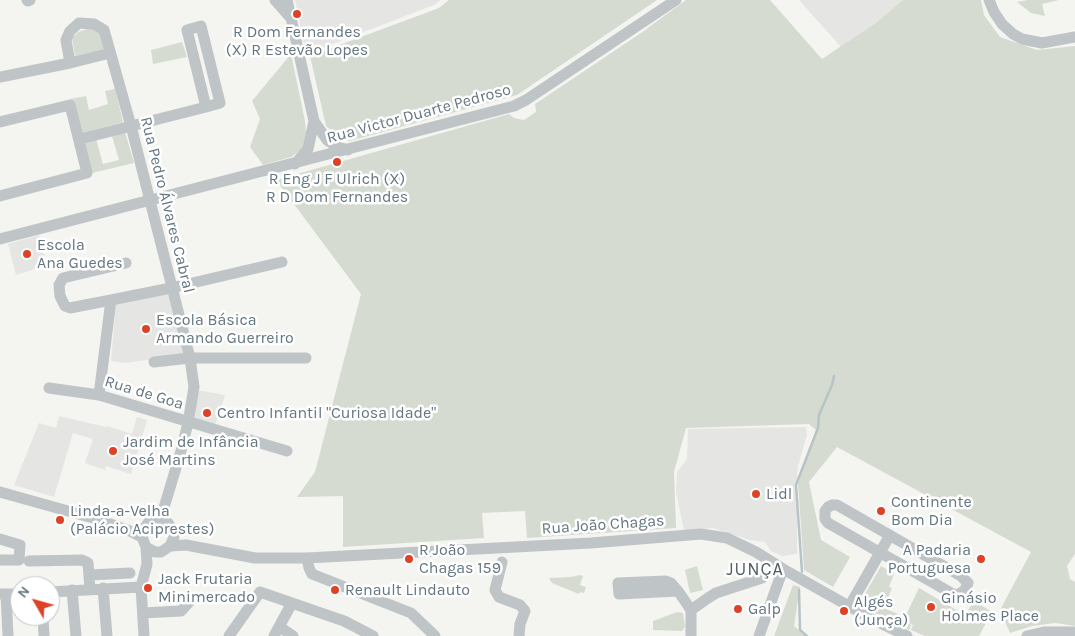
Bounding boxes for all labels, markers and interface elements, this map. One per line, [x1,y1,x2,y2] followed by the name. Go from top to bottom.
[291,8,303,20] marker: R Dom Fernandes (X) R Estevão Lopes
[226,22,368,60] place label: R Dom Fernandes (X) R Estevão Lopes
[325,80,513,148] street label: Rua Victor Duarte Pedroso
[136,115,198,295] street label: Rua Pedro Álvares Cabral
[331,156,343,168] marker: R Eng J F Ulrich (X) R D Dom Fernandes
[266,169,408,207] place label: R Eng J F Ulrich (X) R D Dom Fernandes
[37,235,123,273] place label: Escola Ana Guedes
[21,248,33,260] marker: Escola Ana Guedes
[156,310,294,348] place label: Escola Básica Armando Guerreiro
[140,323,152,335] marker: Escola Básica Armando Guerreiro
[102,372,186,414] street label: Rua de Goa
[217,403,436,423] place label: Centro Infantil "Curiosa Idade"
[201,407,213,419] marker: Centro Infantil "Curiosa Idade"
[123,432,258,470] place label: Jardim de Infância José Martins
[107,445,119,457] marker: Jardim de Infância José Martins
[766,484,792,504] place label: Lidl
[750,488,762,500] marker: Lidl
[891,492,972,530] place label: Continente Bom Dia
[70,501,215,539] place label: Linda-a-Velha (Palácio Aciprestes)
[875,505,887,517] marker: Continente Bom Dia
[541,511,665,539] street label: Rua João Chagas
[54,514,66,526] marker: Linda-a-Velha (Palácio Aciprestes)
[419,540,501,578] place label: R João Chagas 159
[888,540,971,578] place label: A Padaria Portuguesa
[403,553,415,565] marker: R João Chagas 159
[975,553,987,565] marker: A Padaria Portuguesa
[726,559,784,581] district label: JUNÇA
[158,569,255,607] place label: Jack Frutaria Minimercado
[10,576,60,626] north arrow
[345,580,470,600] place label: Renault Lindauto
[142,582,154,594] marker: Jack Frutaria Minimercado
[14,583,33,601] text: N
[329,584,341,596] marker: Renault Lindauto
[941,588,1039,626] place label: Ginásio Holmes Place
[854,592,908,630] place label: Algés (Junça)
[748,599,781,619] place label: Galp
[925,601,937,613] marker: Ginásio Holmes Place
[732,603,744,615] marker: Galp
[838,605,850,617] marker: Algés (Junça)

